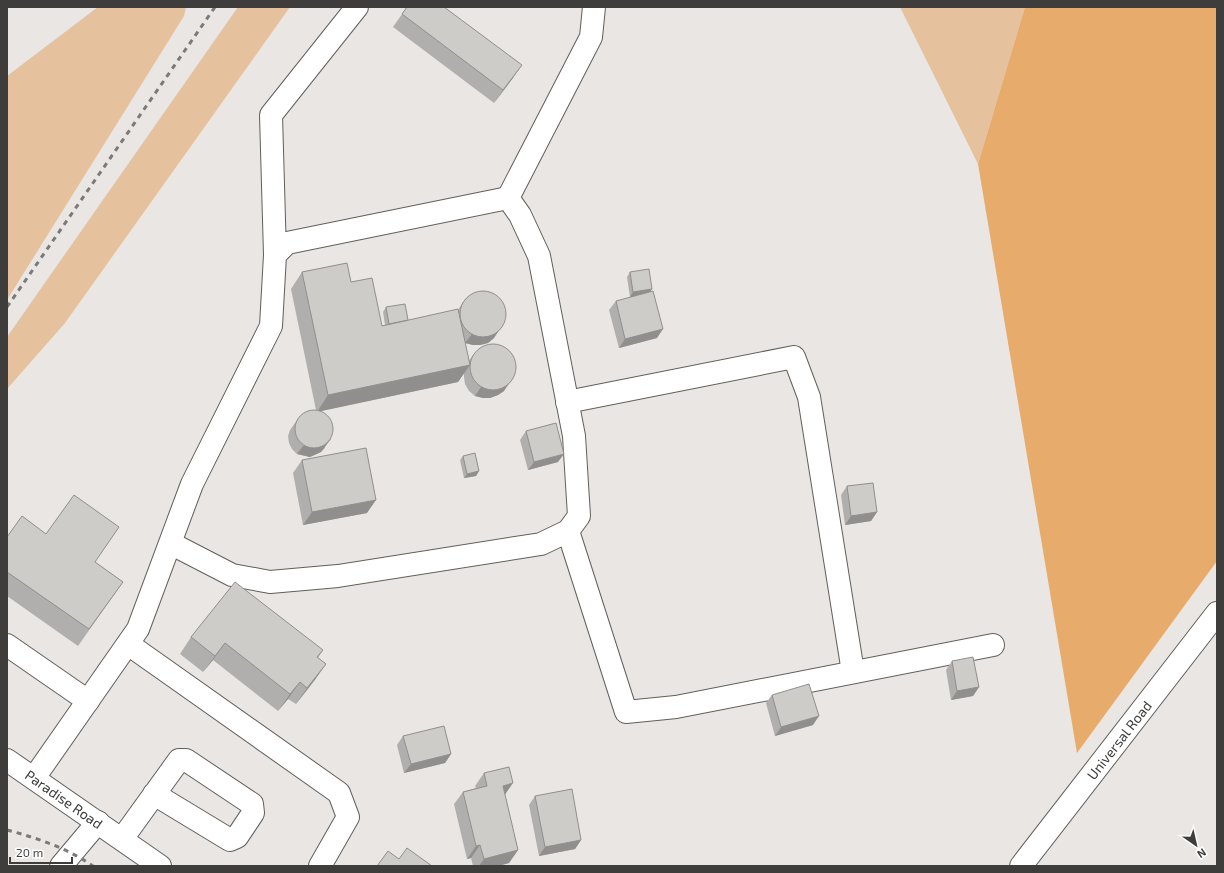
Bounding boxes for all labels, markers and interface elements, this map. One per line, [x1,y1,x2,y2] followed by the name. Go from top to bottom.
[1083,697,1155,783] street label: Universal Road
[22,766,106,832] street label: Paradise Road
[1176,825,1216,865] north arrow
[10,839,72,865] scale bar
[16,845,43,859] text: 20 m
[1195,846,1209,861] text: N

